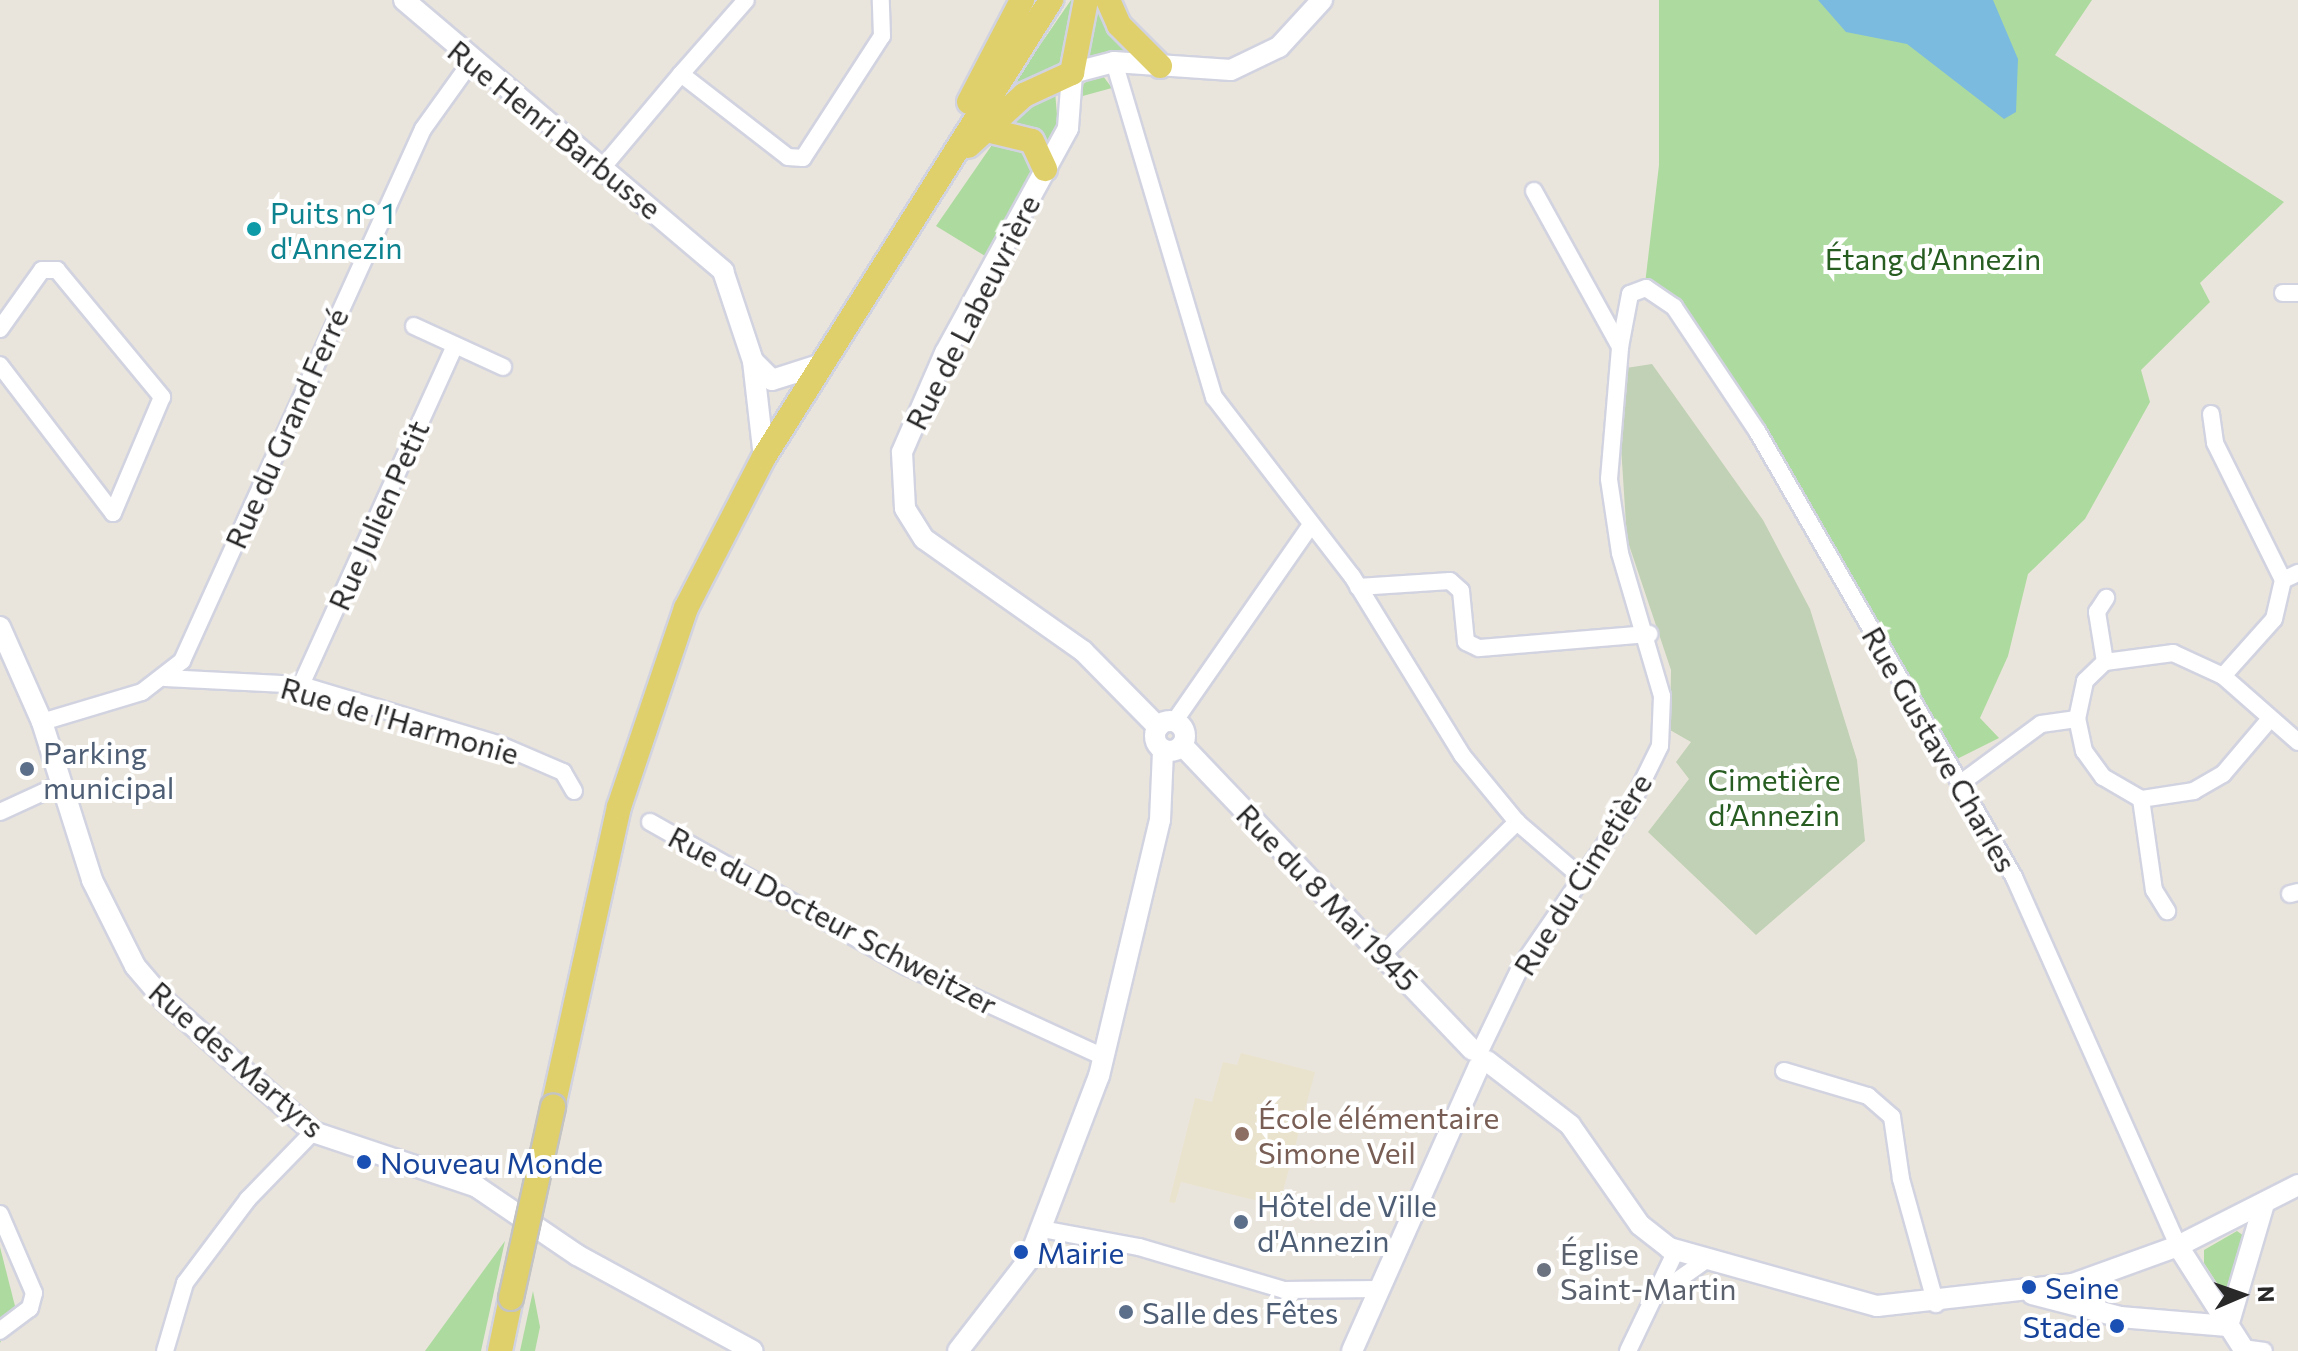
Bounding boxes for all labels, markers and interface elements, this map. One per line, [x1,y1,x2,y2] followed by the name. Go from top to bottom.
[441,32,669,226] street label: Rue Henri Barbusse
[897,189,1047,435] street label: Rue de Labeuvrière
[270,194,402,264] place label: Puits n° 1 d'Annezin
[245,220,263,238] marker: Puits n° 1 d'Annezin
[1825,240,2041,276] park label: Étang d’Annezin
[217,302,355,554] street label: Rue du Grand Ferré
[320,414,436,616] street label: Rue Julien Petit
[1855,620,2025,878] street label: Rue Gustave Charles
[277,669,523,771] street label: Rue de l'Harmonie
[43,734,174,804] place label: Parking municipal
[18,760,36,778] marker: Parking municipal
[1707,761,1841,832] park label: Cimetière d’Annezin
[1505,766,1659,982] street label: Rue du Cimetière
[1230,796,1426,998] street label: Rue du 8 Mai 1945
[663,818,1003,1022] street label: Rue du Docteur Schweitzer
[142,973,332,1145] street label: Rue des Martyrs
[1258,1099,1499,1170] place label: École élémentaire Simone Veil
[1233,1125,1251,1143] marker: École élémentaire Simone Veil
[380,1144,603,1180] place label: Nouveau Monde
[355,1153,373,1171] marker: Nouveau Monde
[1257,1187,1437,1258] place label: Hôtel de Ville d'Annezin
[1232,1213,1250,1231] marker: Hôtel de Ville d'Annezin
[1037,1234,1124,1270] place label: Mairie
[1560,1235,1736,1306] place label: Église Saint-Martin
[1012,1243,1030,1261] marker: Mairie
[2202,1255,2282,1335] north arrow
[1535,1261,1553,1279] marker: Église Saint-Martin
[2045,1269,2119,1305] place label: Seine
[2020,1278,2038,1296] marker: Seine
[2253,1285,2280,1303] text: N
[1142,1294,1338,1330] place label: Salle des Fêtes
[1117,1303,1135,1321] marker: Salle des Fêtes
[2023,1308,2101,1344] place label: Stade
[2108,1317,2126,1335] marker: Stade

